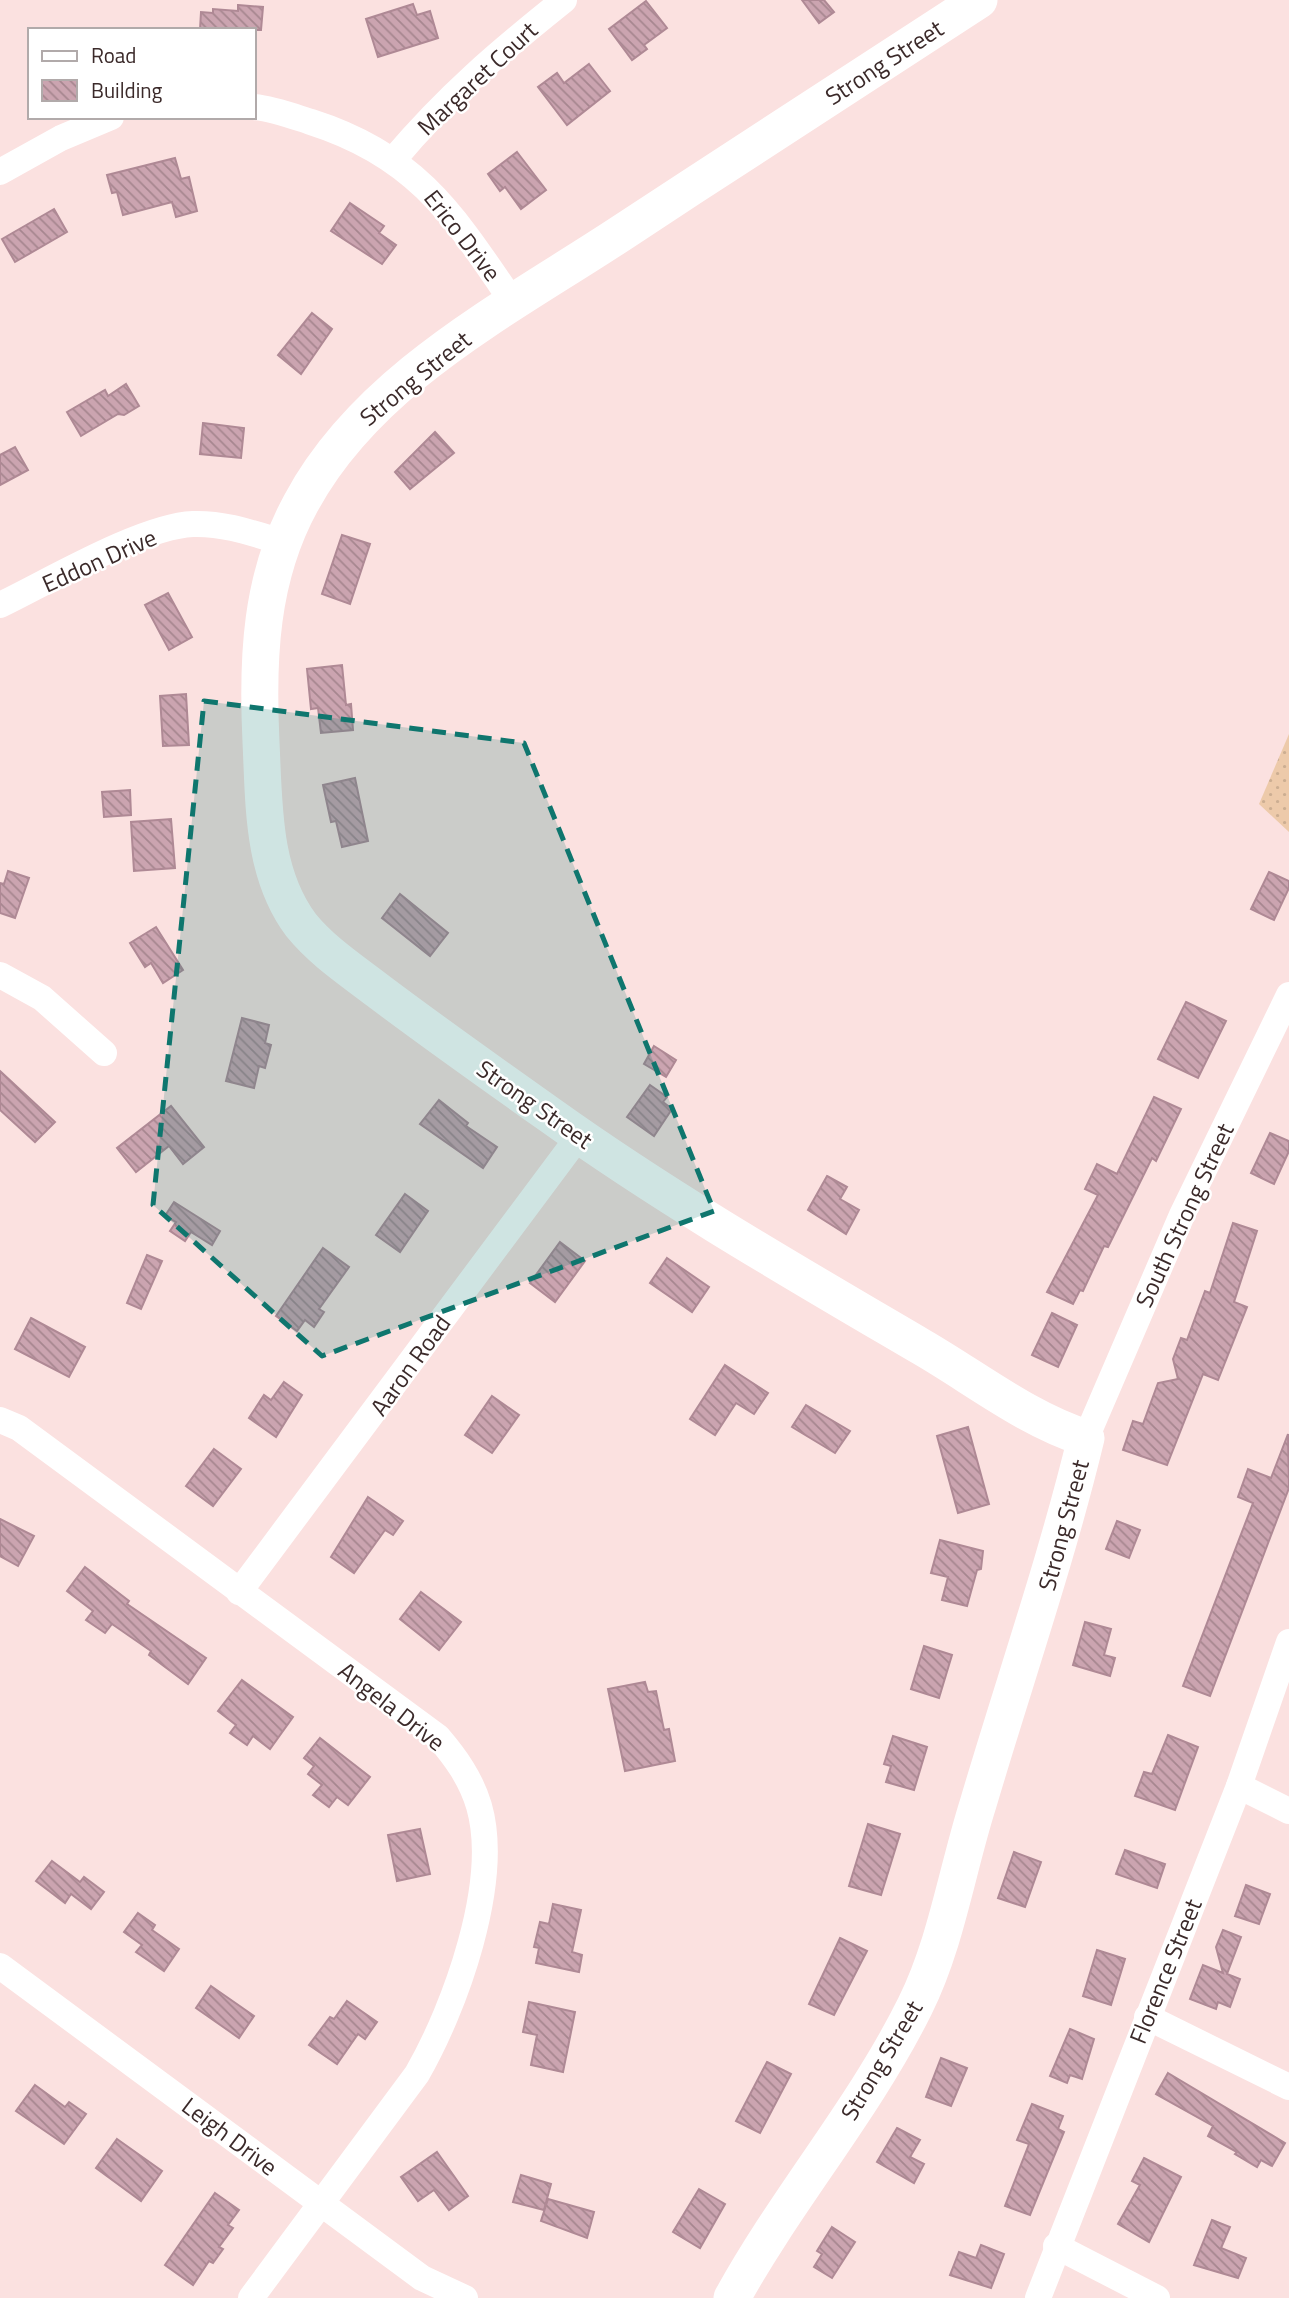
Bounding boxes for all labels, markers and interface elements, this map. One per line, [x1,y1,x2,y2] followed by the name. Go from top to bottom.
[818,10,951,114] street label: Strong Street
[409,12,546,143] street label: Margaret Court
[28,28,256,119] legend
[91,39,136,71] text: Road
[91,74,163,106] text: Building
[416,182,510,288] street label: Erico Drive
[351,321,479,434] street label: Strong Street
[36,519,162,601] street label: Eddon Drive
[470,1051,601,1158] street label: Strong Street
[1126,1117,1243,1313] street label: South Strong Street
[361,1307,459,1423] street label: Aaron Road
[1028,1455,1098,1595] street label: Strong Street
[331,1653,453,1759] street label: Angela Drive
[1120,1893,1211,2049] street label: Florence Street
[831,1993,931,2127] street label: Strong Street
[175,2088,285,2184] street label: Leigh Drive

